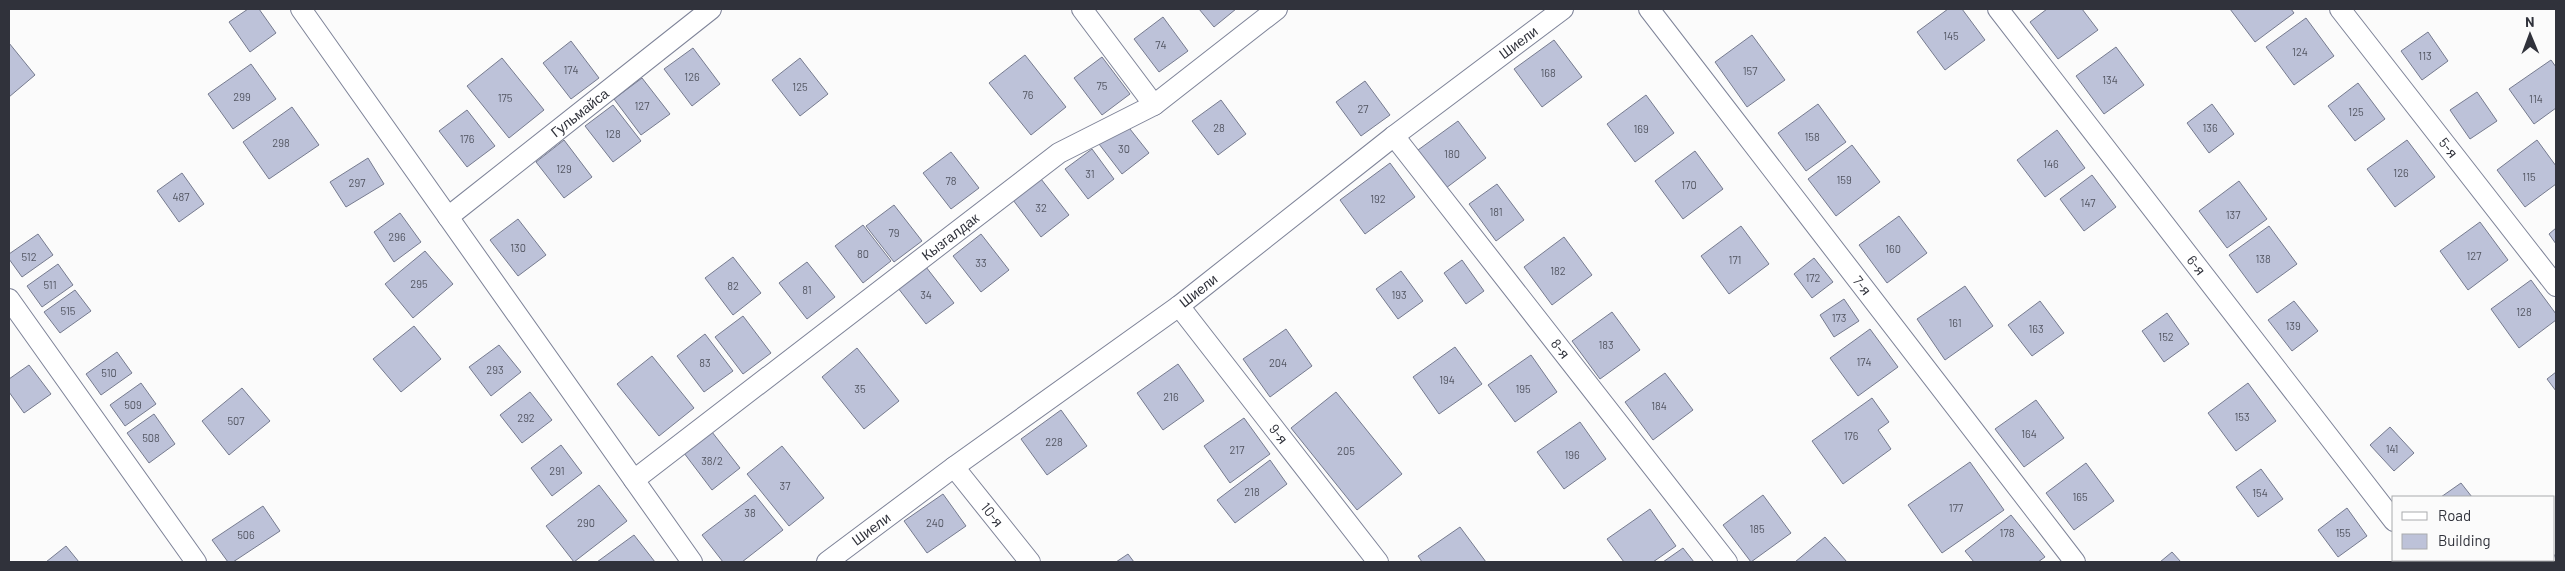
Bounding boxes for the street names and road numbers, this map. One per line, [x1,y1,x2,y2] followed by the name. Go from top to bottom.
[1495,22,1541,62] street label: Шиели
[547,84,612,140] street label: Гульмайса
[2436,134,2462,161] street label: 5-я
[918,208,983,264] street label: Кызгалдак
[2184,252,2210,278] street label: 6-я
[1176,270,1221,311] street label: Шиели
[1850,272,1875,298] street label: 7-я
[1548,335,1574,362] street label: 8-я
[1266,420,1292,447] street label: 9-я
[978,499,1007,530] street label: 10-я
[848,509,893,549] street label: Шиели

